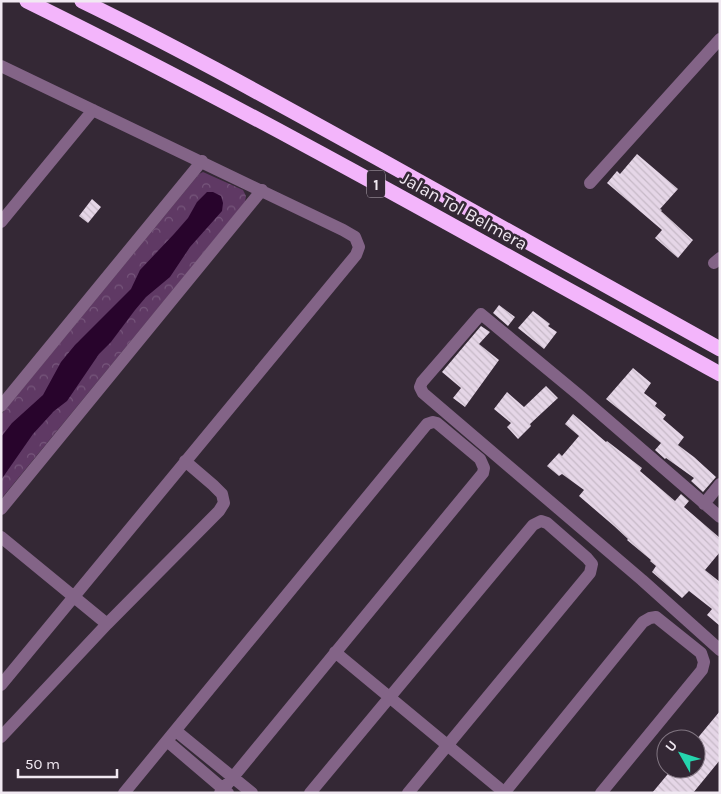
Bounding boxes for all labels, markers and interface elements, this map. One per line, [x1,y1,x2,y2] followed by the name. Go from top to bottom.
[397,167,531,255] street label: Jalan Tol Belmera
[367,170,385,198] road number: 1
[656,729,706,779] north arrow
[662,737,681,755] text: U
[18,746,116,778] scale bar
[25,755,60,773] text: 50 m

